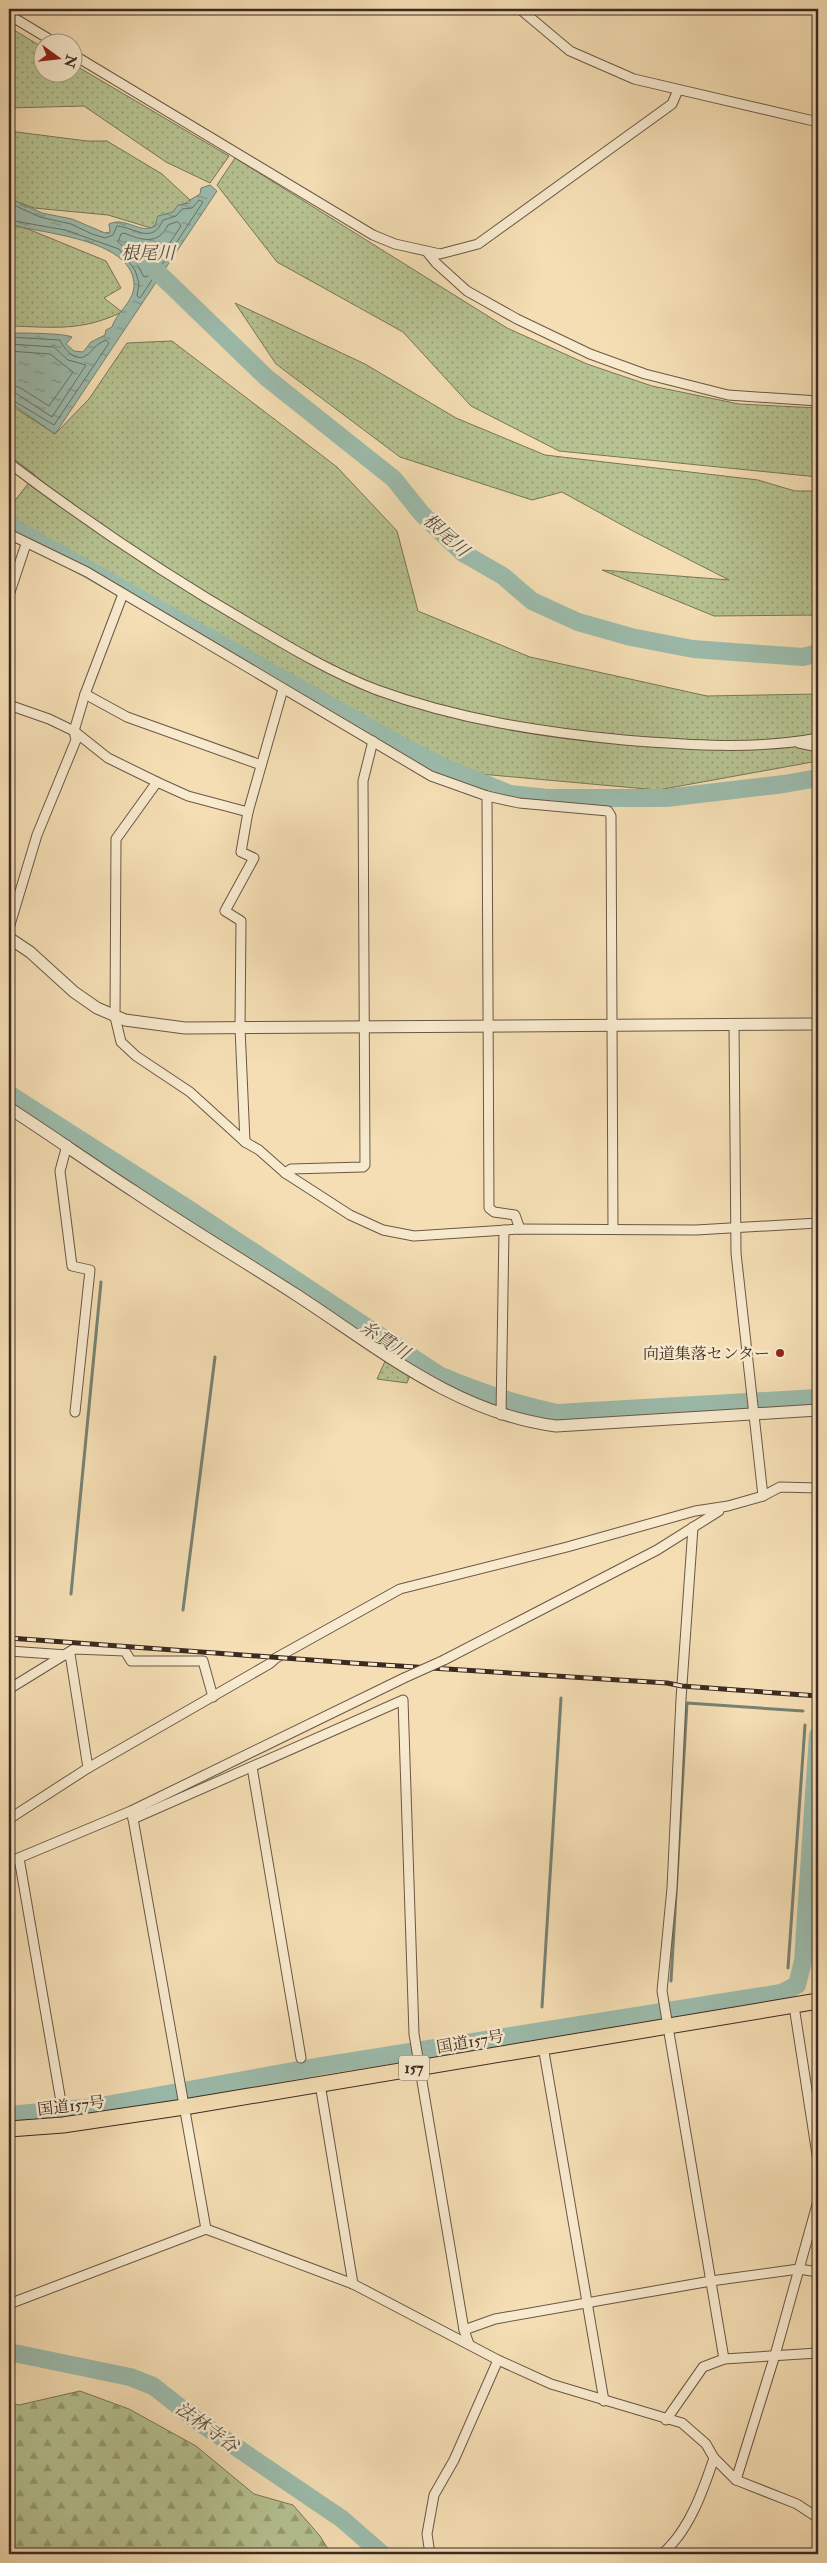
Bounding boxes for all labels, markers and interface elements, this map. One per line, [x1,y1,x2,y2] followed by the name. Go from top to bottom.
[32,32,82,82] north arrow
[60,52,80,70] text: N
[121,242,177,265] water label: 根尾川
[418,509,475,563] water label: 根尾川
[356,1316,415,1366] water label: 糸貫川
[643,1344,770,1364] place label: 向道集落センター
[774,1347,786,1359] marker: 向道集落センター
[435,2026,505,2058] street label: 国道157号
[399,2056,429,2080] road number: 157
[36,2092,106,2120] street label: 国道157号
[171,2397,243,2458] water label: 法林寺谷

